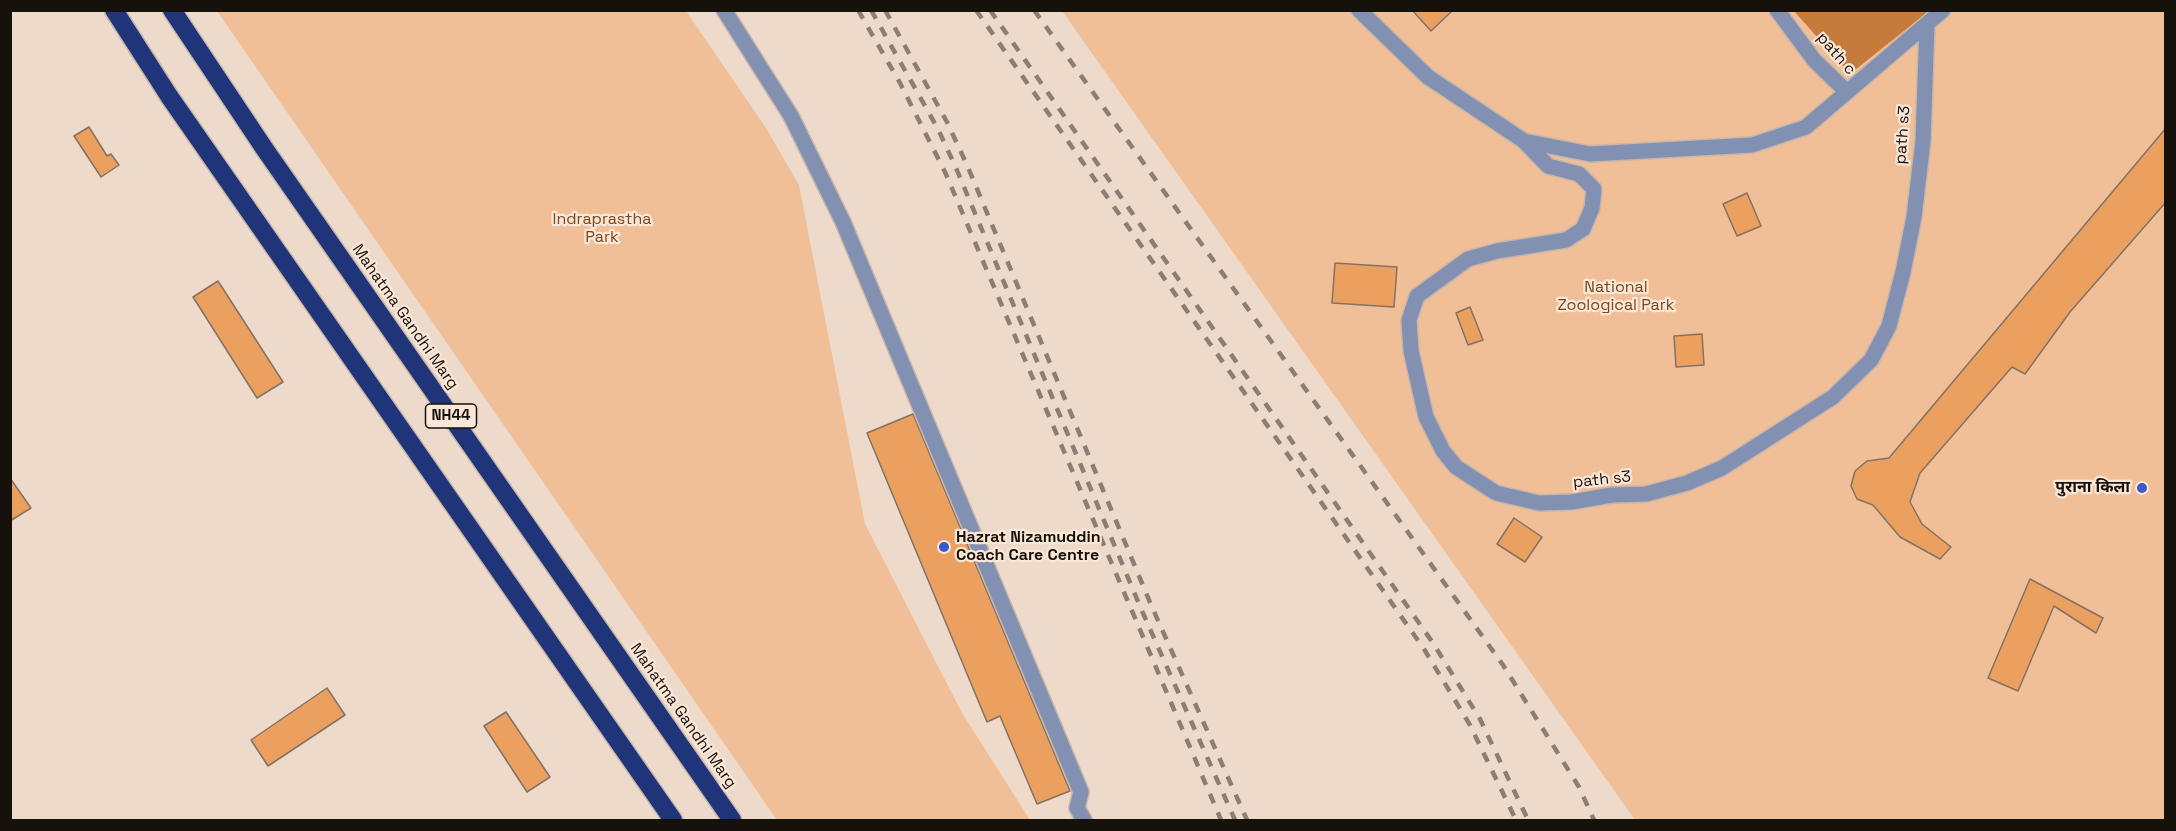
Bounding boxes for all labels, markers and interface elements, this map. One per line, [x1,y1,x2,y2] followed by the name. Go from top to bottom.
[1812,29,1860,79] street label: path c
[1891,105,1915,165] street label: path s3
[553,210,651,248] park label: Indraprastha Park
[348,241,462,393] street label: Mahatma Gandhi Marg
[1558,278,1674,316] park label: National Zoological Park
[426,404,476,428] road number: NH44
[1572,467,1632,493] street label: path s3
[2055,478,2130,498] place label: पुराना किला
[2135,481,2149,495] marker: पुराना किला
[956,528,1101,566] place label: Hazrat Nizamuddin Coach Care Centre
[937,540,951,554] marker: Hazrat Nizamuddin Coach Care Centre
[626,640,740,792] street label: Mahatma Gandhi Marg

